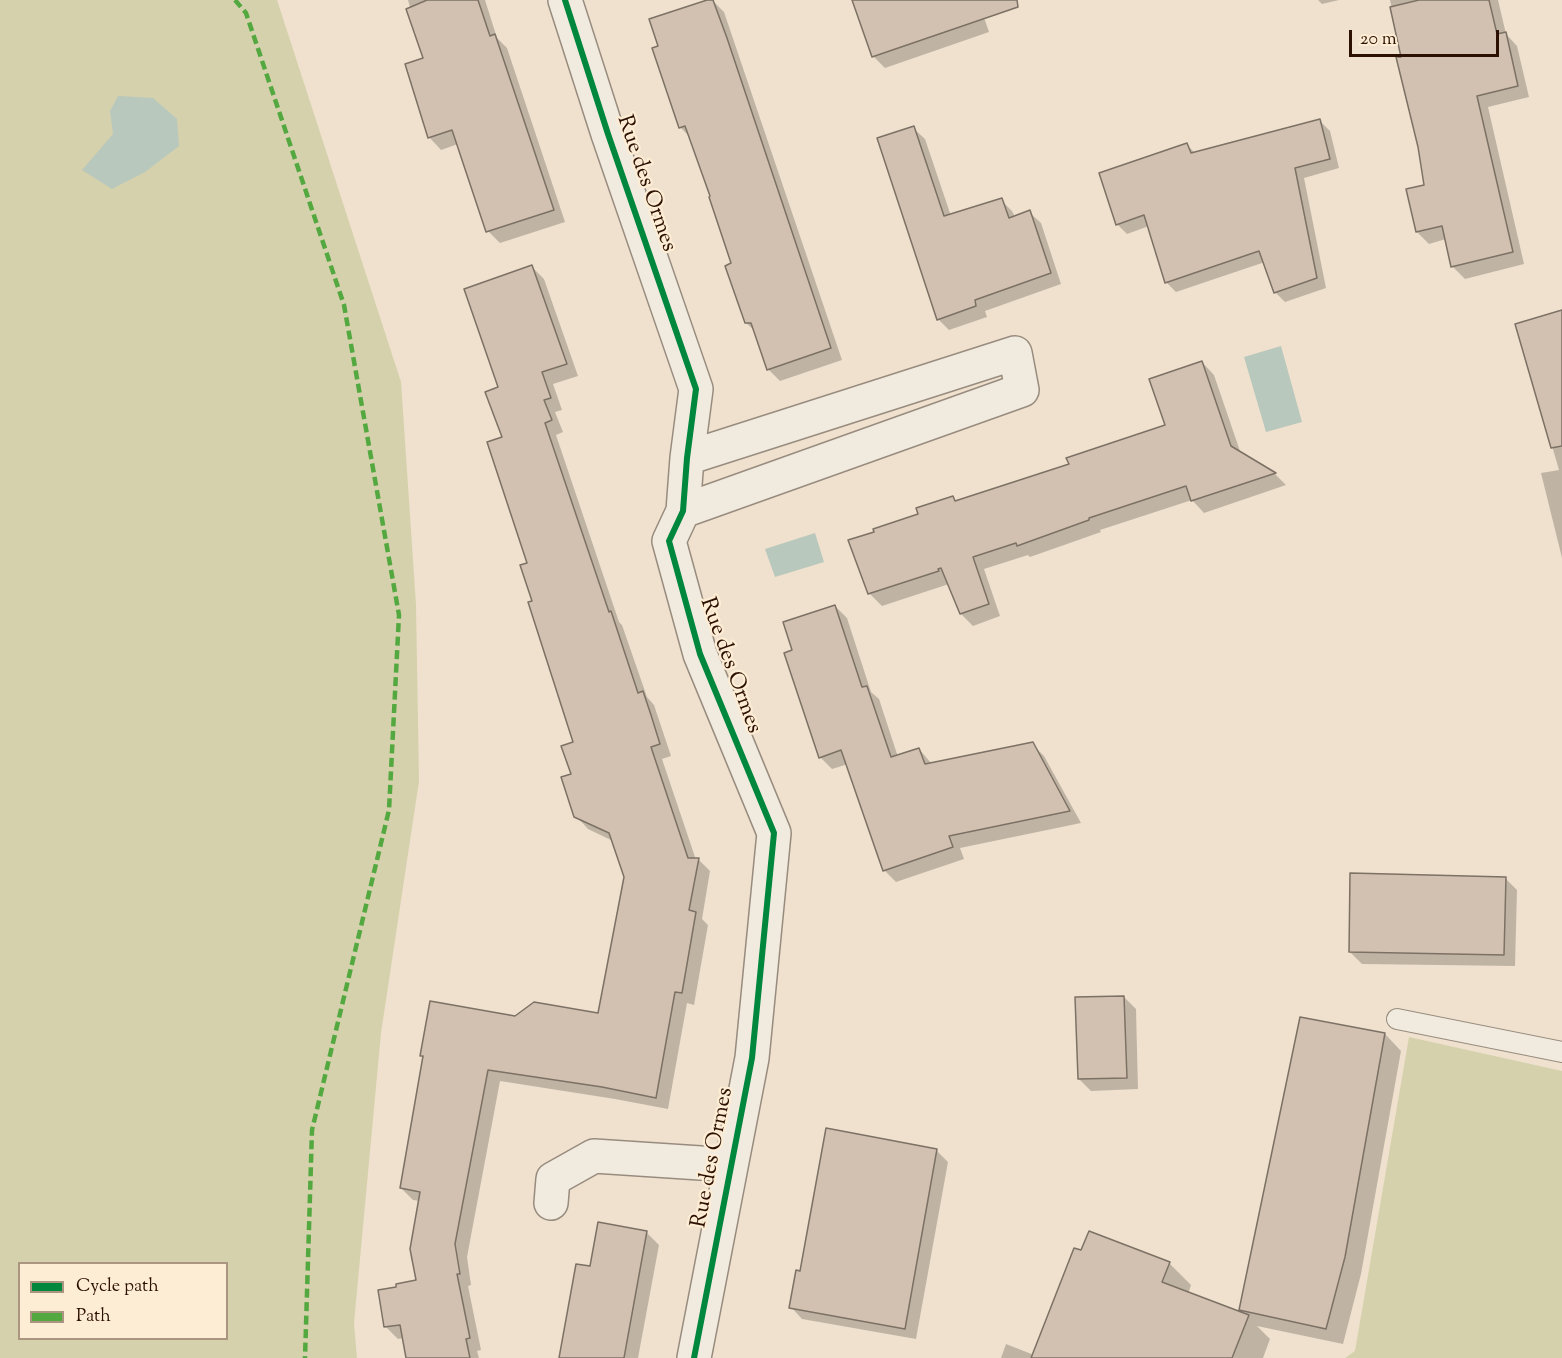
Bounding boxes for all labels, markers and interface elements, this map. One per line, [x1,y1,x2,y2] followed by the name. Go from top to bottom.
[1352,18,1502,56] scale bar
[1360,27,1397,53] text: 20 m
[609,112,681,256] street label: Rue des Ormes
[692,595,766,737] street label: Rue des Ormes
[687,1086,741,1230] street label: Rue des Ormes
[18,1262,228,1340] legend
[76,1274,159,1300] text: Cycle path
[76,1304,111,1330] text: Path

